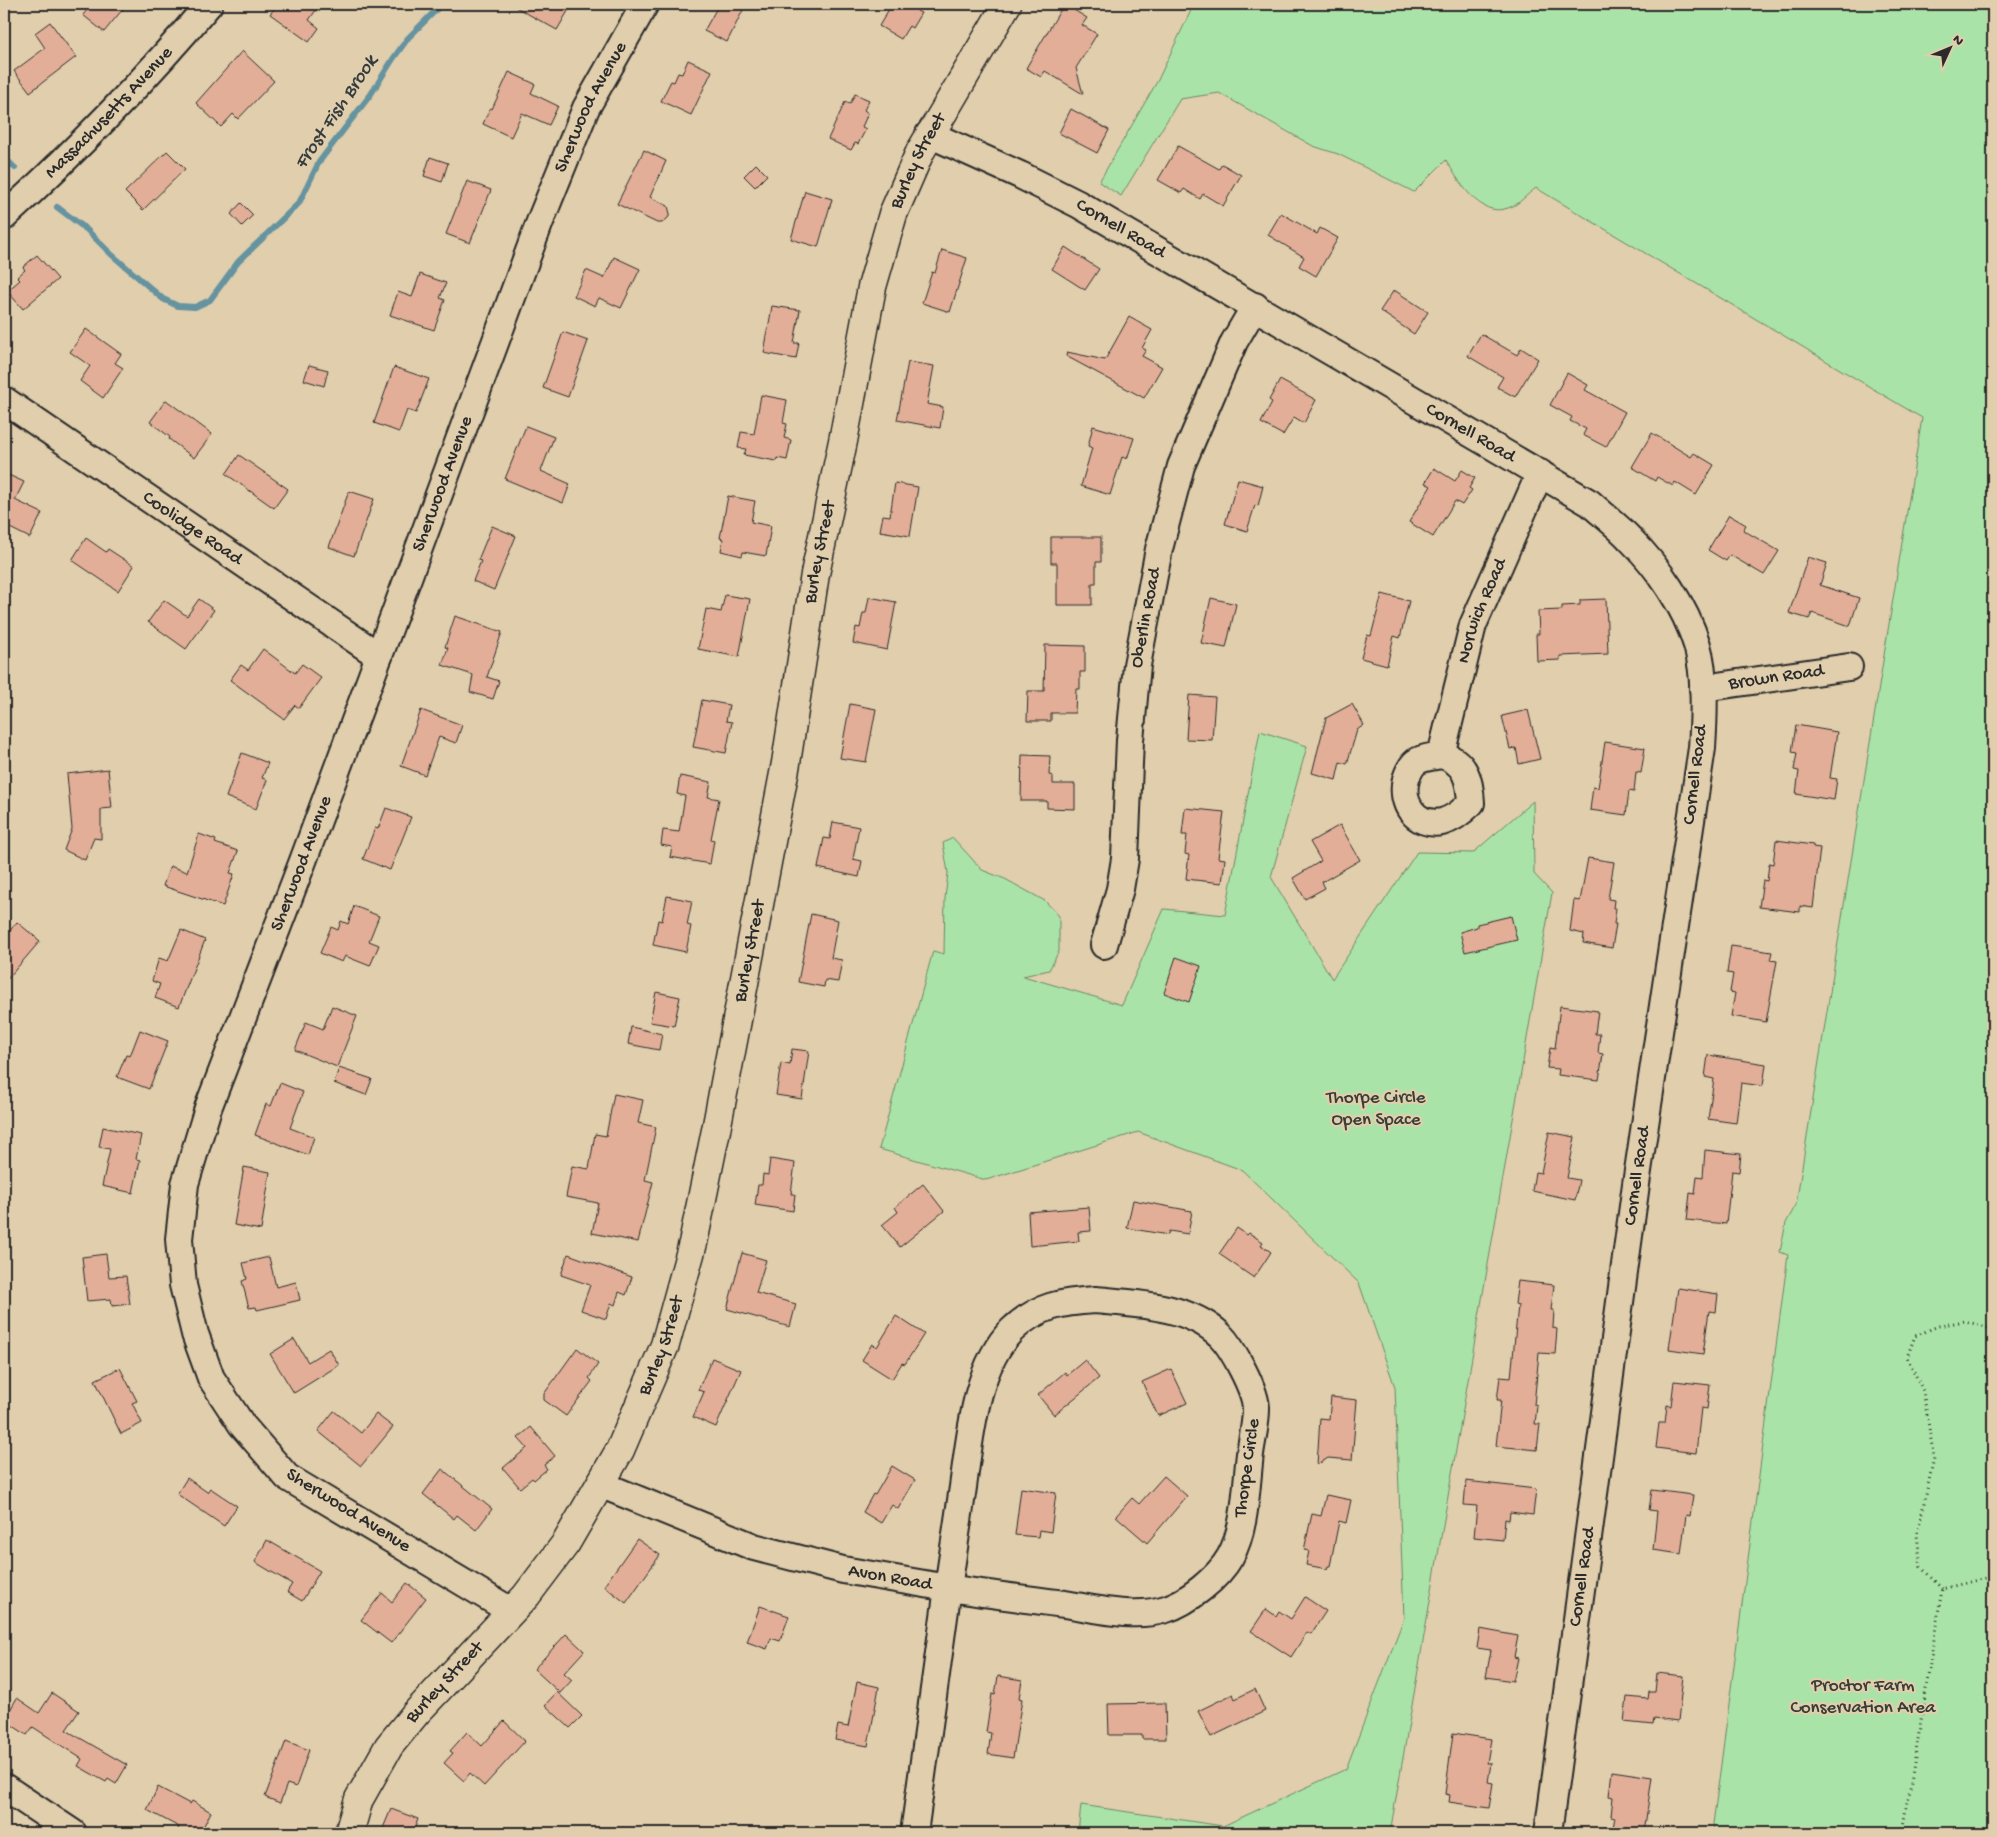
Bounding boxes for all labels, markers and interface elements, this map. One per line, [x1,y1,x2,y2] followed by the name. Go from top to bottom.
[1924,22,1974,72] north arrow
[1948,32,1967,50] text: N
[549,38,633,176] street label: Sherwood Avenue
[40,42,178,184] street label: Massachusetts Avenue
[290,50,385,174] water label: Frost Fish Brook
[885,107,953,213] street label: Burley Street
[1072,194,1171,265] street label: Cornell Road
[1421,398,1521,469] street label: Cornell Road
[407,413,478,555] street label: Sherwood Avenue
[138,486,248,572] street label: Coolidge Road
[799,497,842,606] street label: Burley Street
[1452,553,1513,666] street label: Norwich Road
[1125,564,1167,670] street label: Oberlin Road
[1726,659,1827,696] street label: Brown Road
[1678,722,1714,826] street label: Cornell Road
[266,793,338,935] street label: Sherwood Avenue
[729,896,772,1005] street label: Burley Street
[1325,1087,1426,1132] park label: Thorpe Circle Open Space
[1620,1123,1657,1227] street label: Cornell Road
[633,1291,690,1400] street label: Burley Street
[1230,1417,1266,1520] street label: Thorpe Circle
[281,1463,415,1559] street label: Sherwood Avenue
[1565,1524,1602,1628] street label: Cornell Road
[846,1560,935,1597] street label: Avon Road
[400,1635,490,1729] street label: Burley Street
[1790,1675,1937,1720] park label: Proctor Farm Conservation Area

